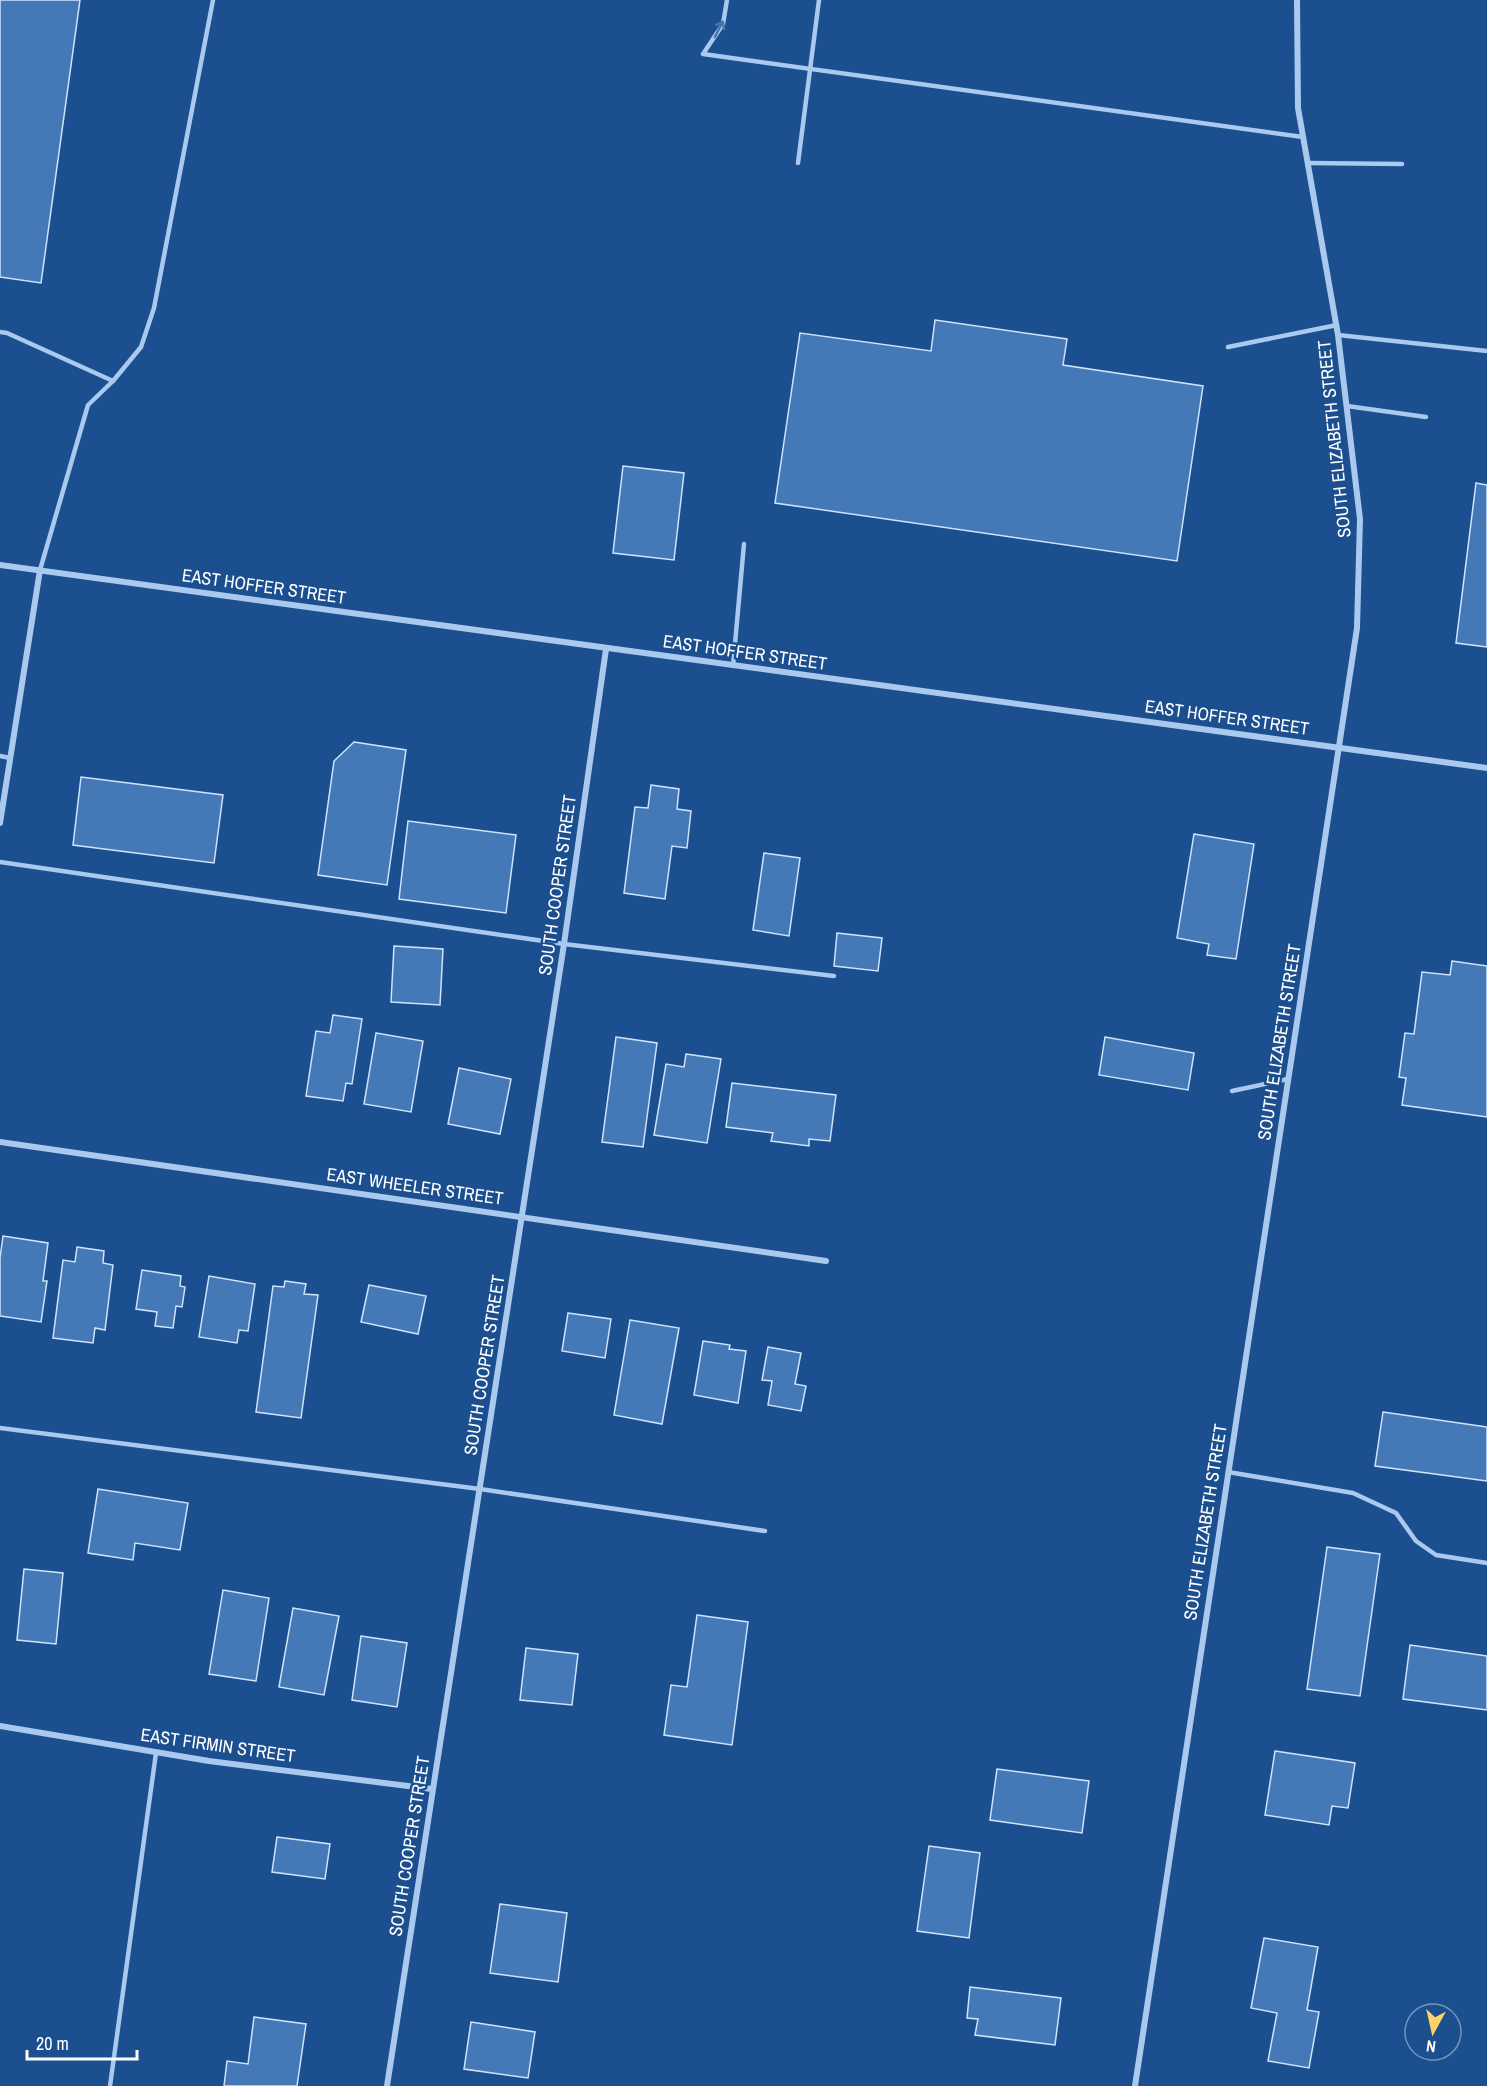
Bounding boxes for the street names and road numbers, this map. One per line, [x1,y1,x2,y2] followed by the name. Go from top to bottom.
[1311,339,1357,539] street label: SOUTH ELIZABETH STREET
[180,562,348,610] street label: EAST HOFFER STREET
[661,628,829,676] street label: EAST HOFFER STREET
[1143,693,1311,741] street label: EAST HOFFER STREET
[532,793,582,977] street label: SOUTH COOPER STREET
[1251,942,1307,1142] street label: SOUTH ELIZABETH STREET
[325,1161,505,1211] street label: EAST WHEELER STREET
[457,1273,511,1457] street label: SOUTH COOPER STREET
[1177,1422,1233,1622] street label: SOUTH ELIZABETH STREET
[139,1722,297,1768] street label: EAST FIRMIN STREET
[382,1754,436,1938] street label: SOUTH COOPER STREET

